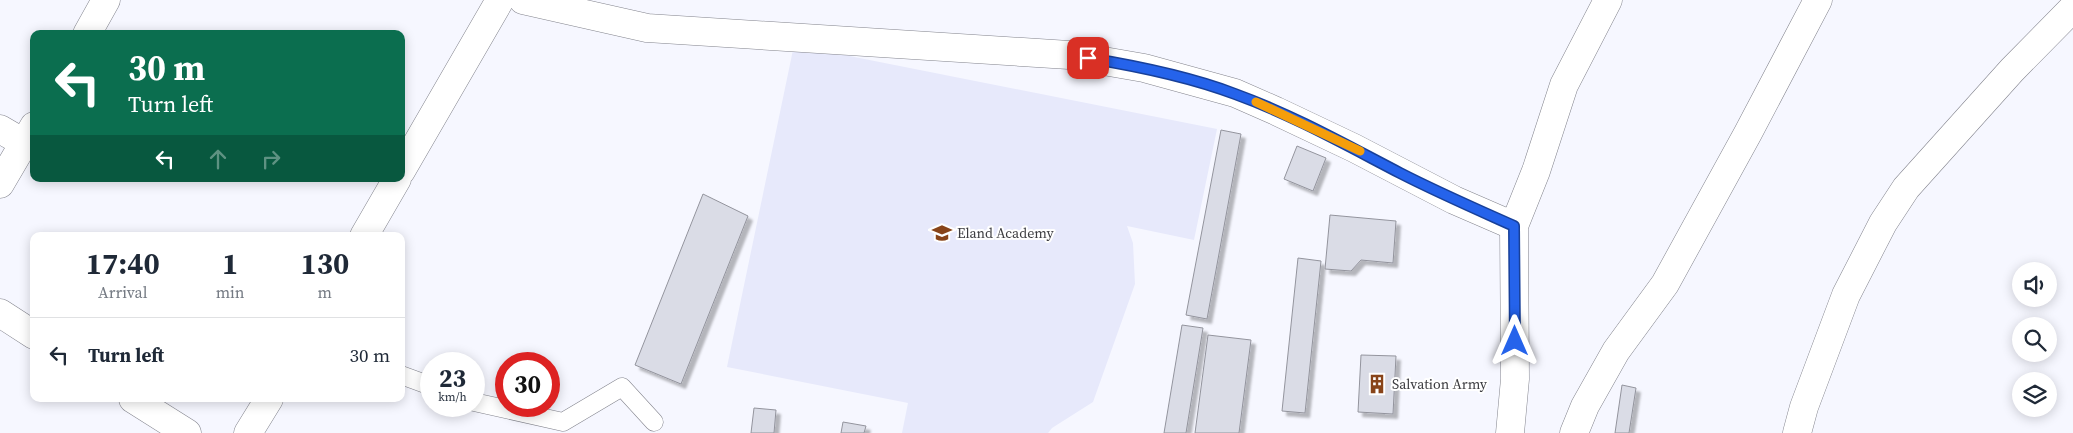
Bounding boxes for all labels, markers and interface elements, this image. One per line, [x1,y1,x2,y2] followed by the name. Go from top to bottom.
[1067,37,1109,79] pin
[128,44,205,92] text: 30 m
[1074,44,1102,72] icon: arrive
[45,50,110,115] icon: left
[128,89,213,119] text: Turn left
[151,145,179,173] icon: left
[204,145,232,173] icon: ahead
[257,145,285,173] icon: right
[931,222,953,244] school or university icon: Eland Academy
[957,223,1054,243] place label: Eland Academy
[86,243,160,284] text: 17:40
[222,243,238,284] text: 1
[300,243,349,284] text: 130
[2012,262,2057,417] map controls
[2012,262,2057,307] button: sound
[98,281,148,303] text: Arrival
[216,281,245,303] text: min
[318,281,332,303] text: m
[1488,314,1540,366] position arrow
[2012,317,2057,362] button: search
[45,341,73,369] icon: left
[88,342,164,368] text: Turn left
[349,342,390,368] text: 30 m
[495,352,560,417] speed limit sign: 30
[439,361,466,395] text: 23
[2012,372,2057,417] button: layers
[1366,373,1388,395] building icon: Salvation Army
[1392,374,1488,394] place label: Salvation Army
[438,389,467,405] text: km/h

